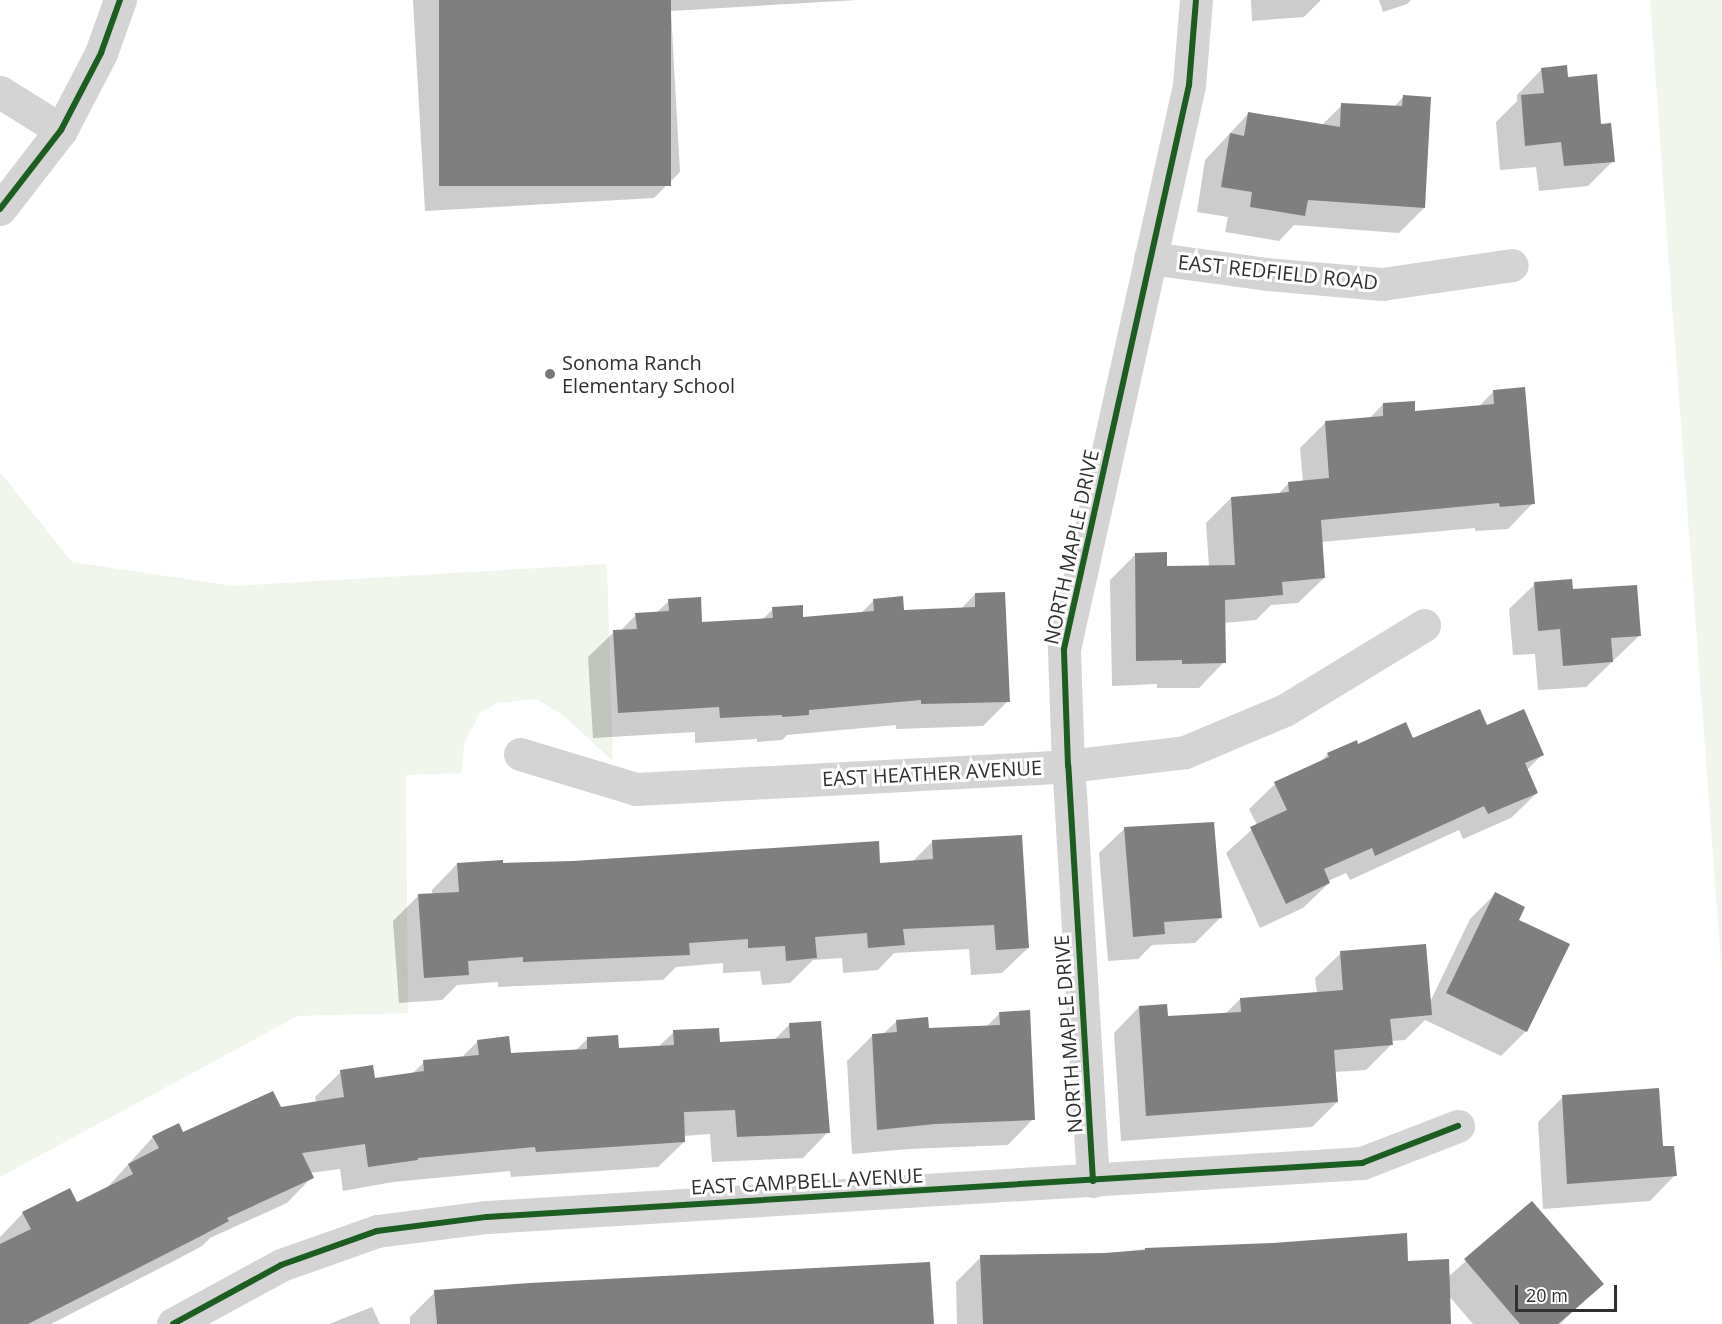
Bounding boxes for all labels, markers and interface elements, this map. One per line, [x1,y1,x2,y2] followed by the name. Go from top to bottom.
[1177,250,1379,294] street label: EAST REDFIELD ROAD
[562,350,735,397] place label: Sonoma Ranch Elementary School
[543,367,557,381] marker: Sonoma Ranch Elementary School
[1039,447,1103,647] street label: NORTH MAPLE DRIVE
[821,755,1043,791] street label: EAST HEATHER AVENUE
[1049,934,1087,1134] street label: NORTH MAPLE DRIVE
[690,1163,924,1199] street label: EAST CAMPBELL AVENUE
[1518,1273,1620,1311] scale bar
[1526,1283,1568,1307] text: 20 m

